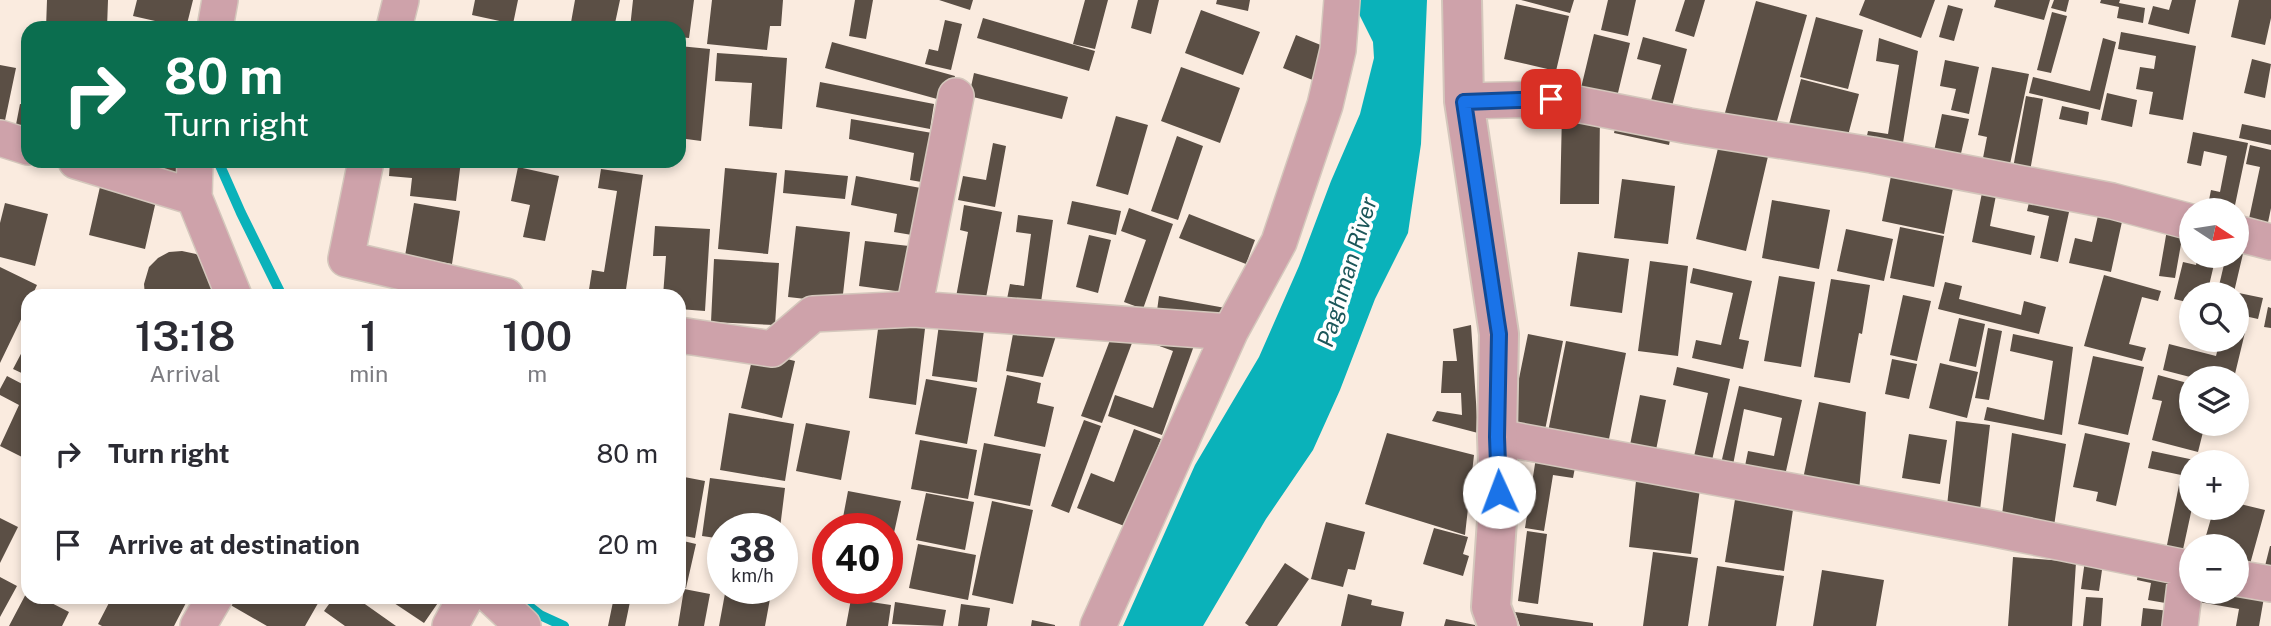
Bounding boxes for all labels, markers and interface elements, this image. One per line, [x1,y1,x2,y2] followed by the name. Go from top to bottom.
[164,47,283,105] text: 80 m
[49,49,140,140] icon: right
[1521,69,1581,129] pin
[1532,80,1570,118] icon: arrive
[164,106,309,143] text: Turn right
[1311,193,1382,350] water label: Paghman River
[2179,198,2249,268] north arrow
[2179,198,2249,604] map controls
[2179,282,2249,352] button: search
[135,311,235,360] text: 13:18
[360,311,377,360] text: 1
[502,311,572,360] text: 100
[150,360,221,387] text: Arrival
[349,360,388,387] text: min
[527,360,547,387] text: m
[2179,366,2249,436] button: layers
[49,435,87,473] icon: right
[108,438,230,469] text: Turn right
[597,438,658,469] text: 80 m
[2179,450,2249,520] button: +
[1462,455,1536,529] position arrow
[812,513,903,604] speed limit sign: 40
[49,526,87,564] icon: arrive
[108,529,360,560] text: Arrive at destination
[598,529,658,560] text: 20 m
[729,529,776,570] text: 38
[2179,534,2249,604] button: −
[731,565,774,586] text: km/h

